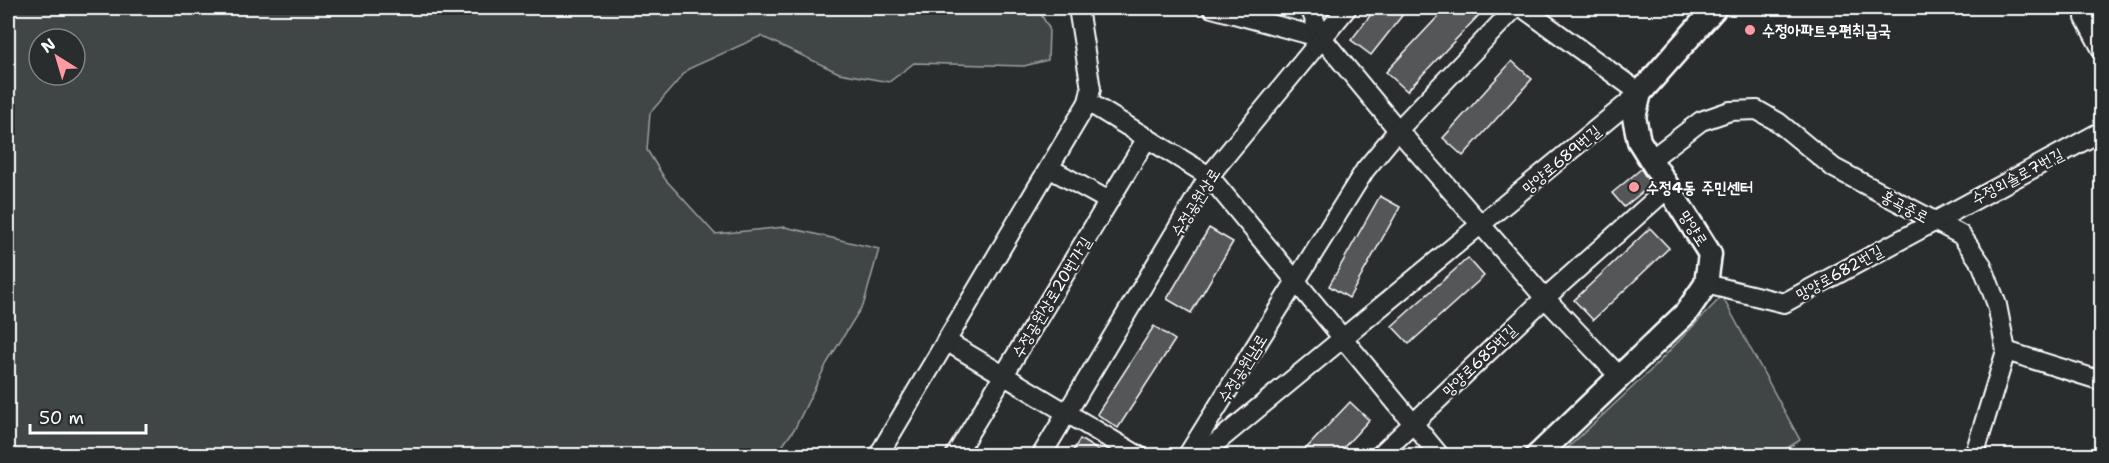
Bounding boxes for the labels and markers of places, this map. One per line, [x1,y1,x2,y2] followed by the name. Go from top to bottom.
[1762,20,1891,41] place label: 수정아파트우편취급국
[1743,23,1757,37] marker: 수정아파트우편취급국
[1646,177,1753,198] place label: 수정4동 주민센터
[1627,180,1641,194] marker: 수정4동 주민센터

